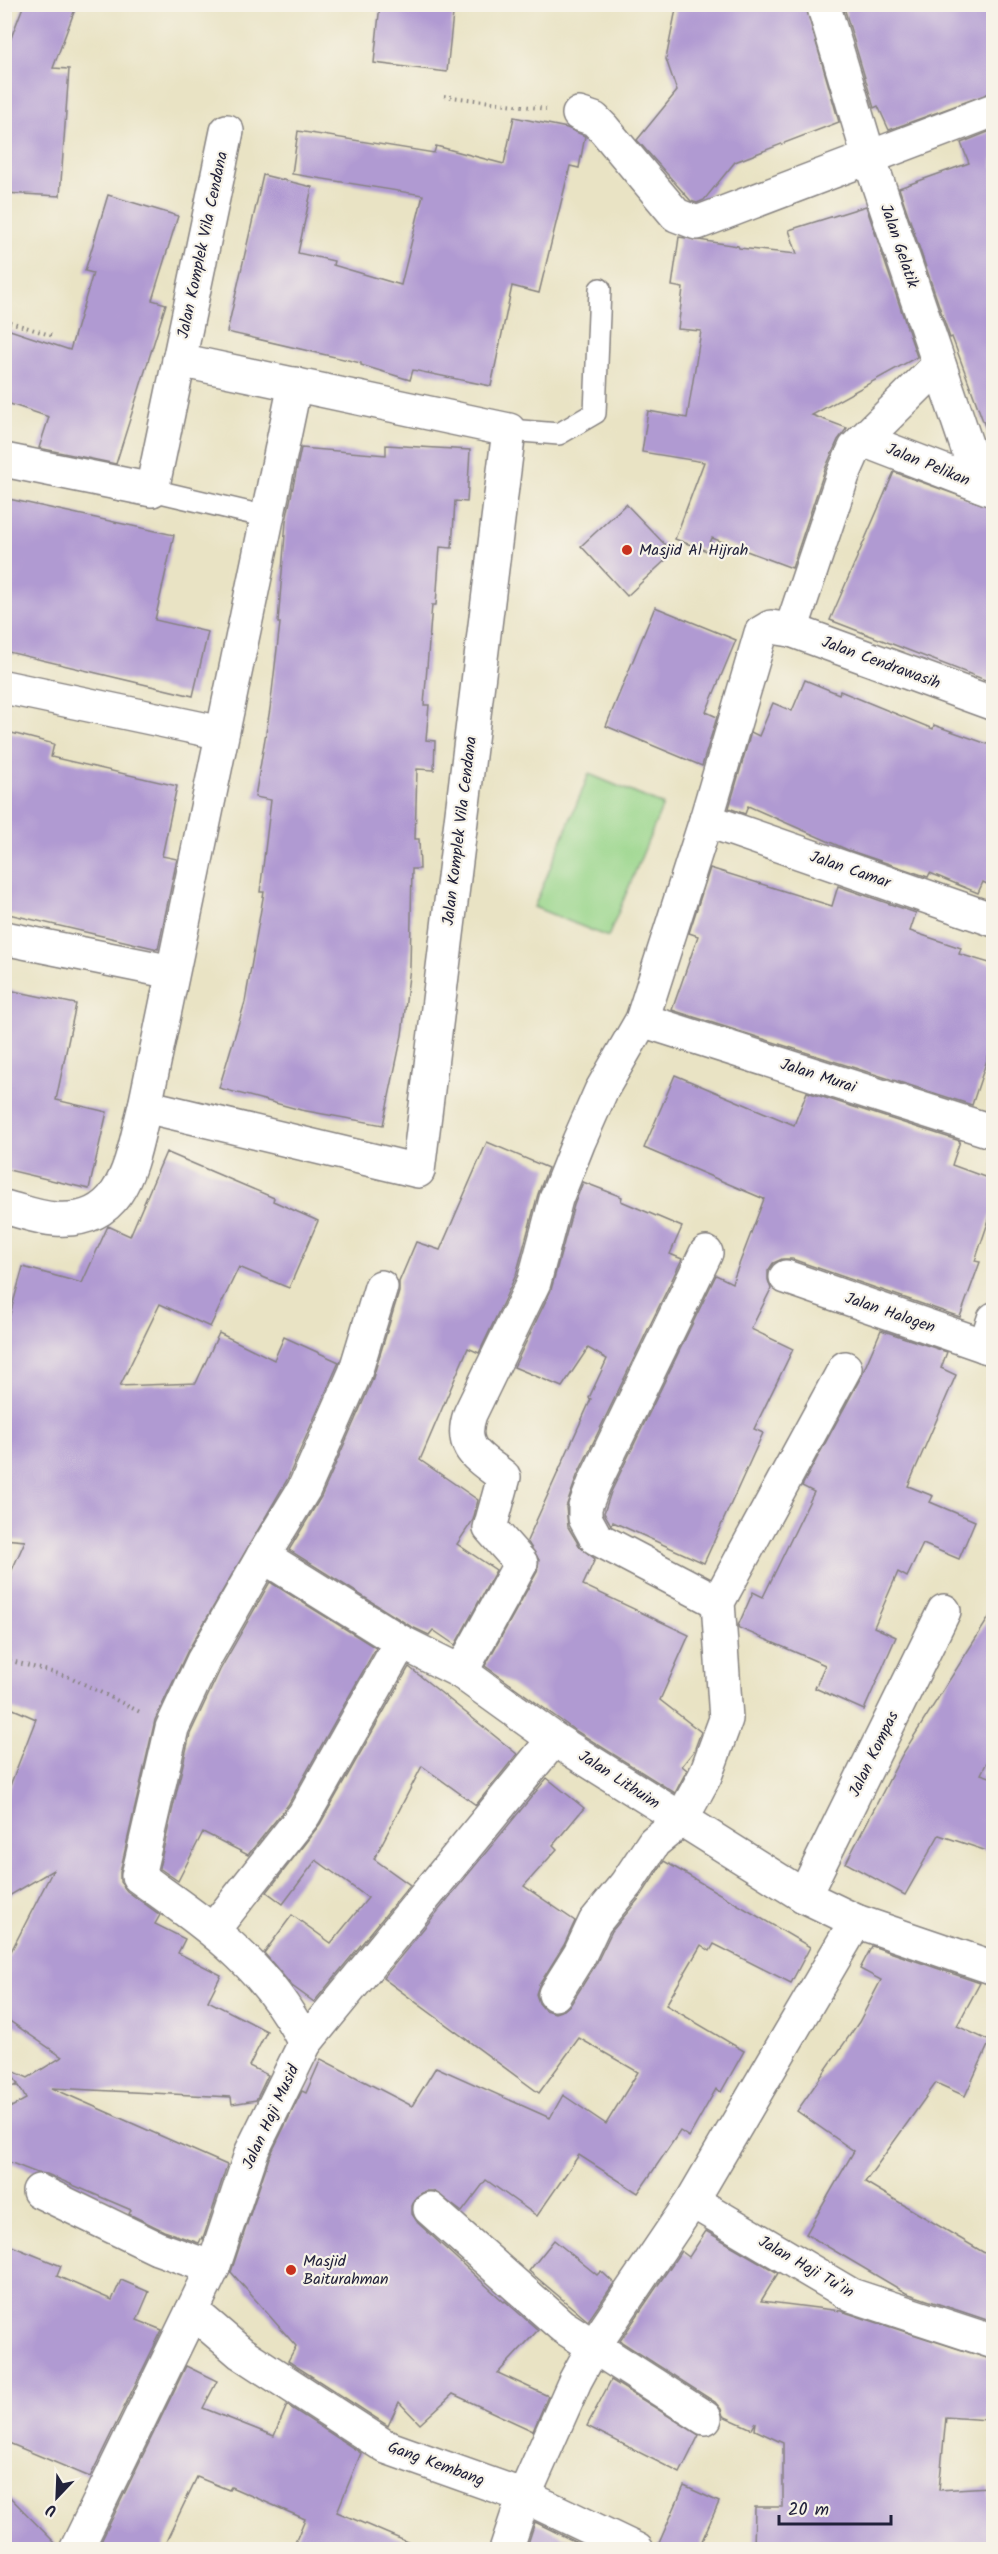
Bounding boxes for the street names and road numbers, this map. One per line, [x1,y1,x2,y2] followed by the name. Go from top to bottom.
[171,149,235,341] street label: Jalan Komplek Vila Cendana
[873,201,925,292] street label: Jalan Gelatik
[882,437,974,493] street label: Jalan Pelikan
[818,630,944,696] street label: Jalan Cendrawasih
[436,735,484,927] street label: Jalan Komplek Vila Cendana
[806,845,895,896] street label: Jalan Camar
[777,1052,860,1100] street label: Jalan Murai
[841,1286,939,1340] street label: Jalan Halogen
[842,1707,906,1801] street label: Jalan Kompas
[573,1744,665,1816] street label: Jalan Lithuim
[236,2060,307,2173] street label: Jalan Haji Musid
[753,2229,859,2305] street label: Jalan Haji Tu’in
[384,2435,488,2493] street label: Gang Kembang

